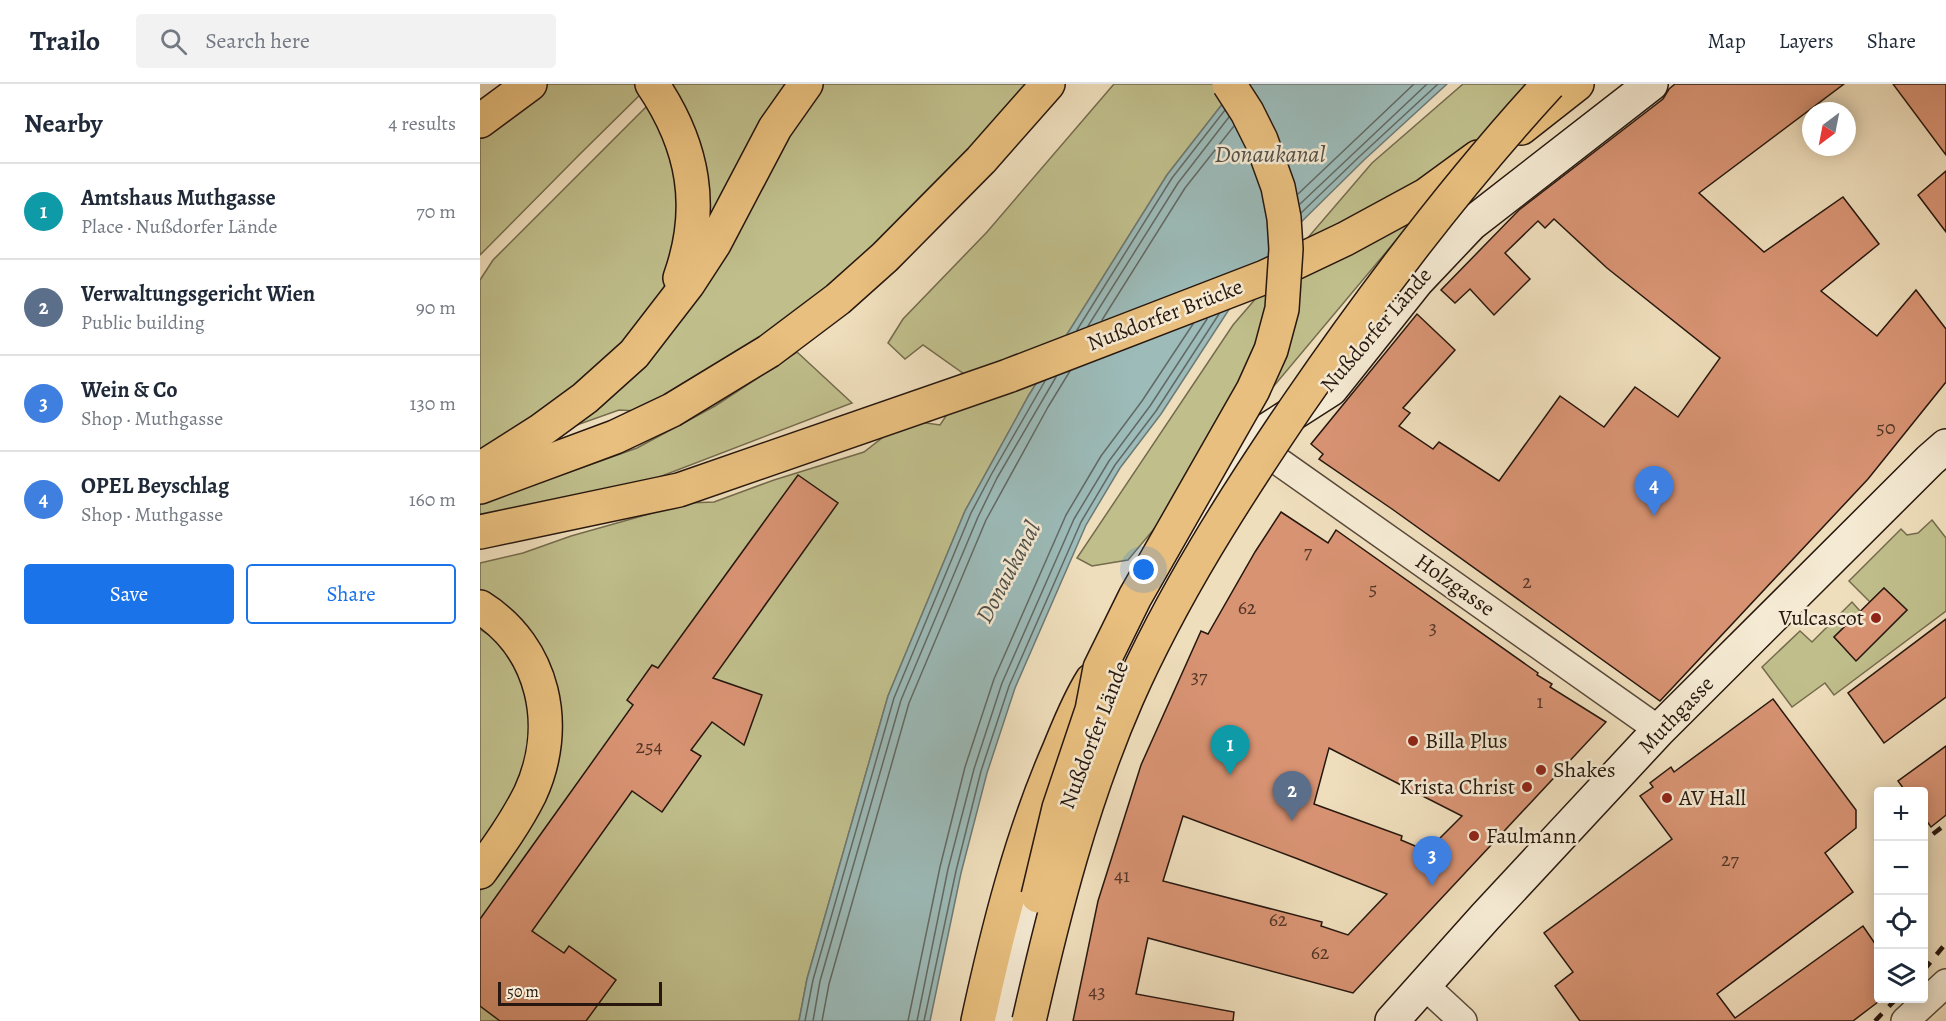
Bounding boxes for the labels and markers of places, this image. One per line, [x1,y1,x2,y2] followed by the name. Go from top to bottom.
[1634,466,1674,516] pin: 4
[1778,603,1864,633] place label: Vulcascot
[1869,611,1883,625] marker: Vulcascot
[1210,726,1250,775] pin: 1
[1425,726,1508,756] place label: Billa Plus
[1406,734,1420,748] marker: Billa Plus
[1553,755,1616,785] place label: Shakes
[1534,763,1548,777] marker: Shakes
[1272,772,1312,821] pin: 2
[1400,772,1515,802] place label: Krista Christ
[1520,780,1534,794] marker: Krista Christ
[1678,783,1746,813] place label: AV Hall
[1660,791,1674,805] marker: AV Hall
[1486,821,1577,851] place label: Faulmann
[1467,829,1481,843] marker: Faulmann
[1412,836,1452,886] pin: 3

